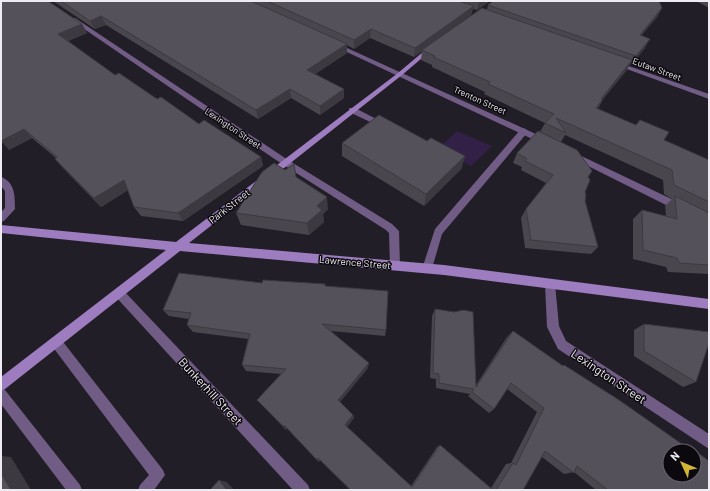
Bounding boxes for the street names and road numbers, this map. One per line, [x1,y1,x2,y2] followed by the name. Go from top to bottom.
[631,55,683,83] street label: Eutaw Street
[452,83,508,117] street label: Trenton Street
[203,105,263,151] street label: Lexington Street
[206,186,252,226] street label: Park Street
[319,253,392,271] street label: Lawrence Street
[569,346,649,406] street label: Lexington Street
[176,354,246,428] street label: Bunkerhill Street

